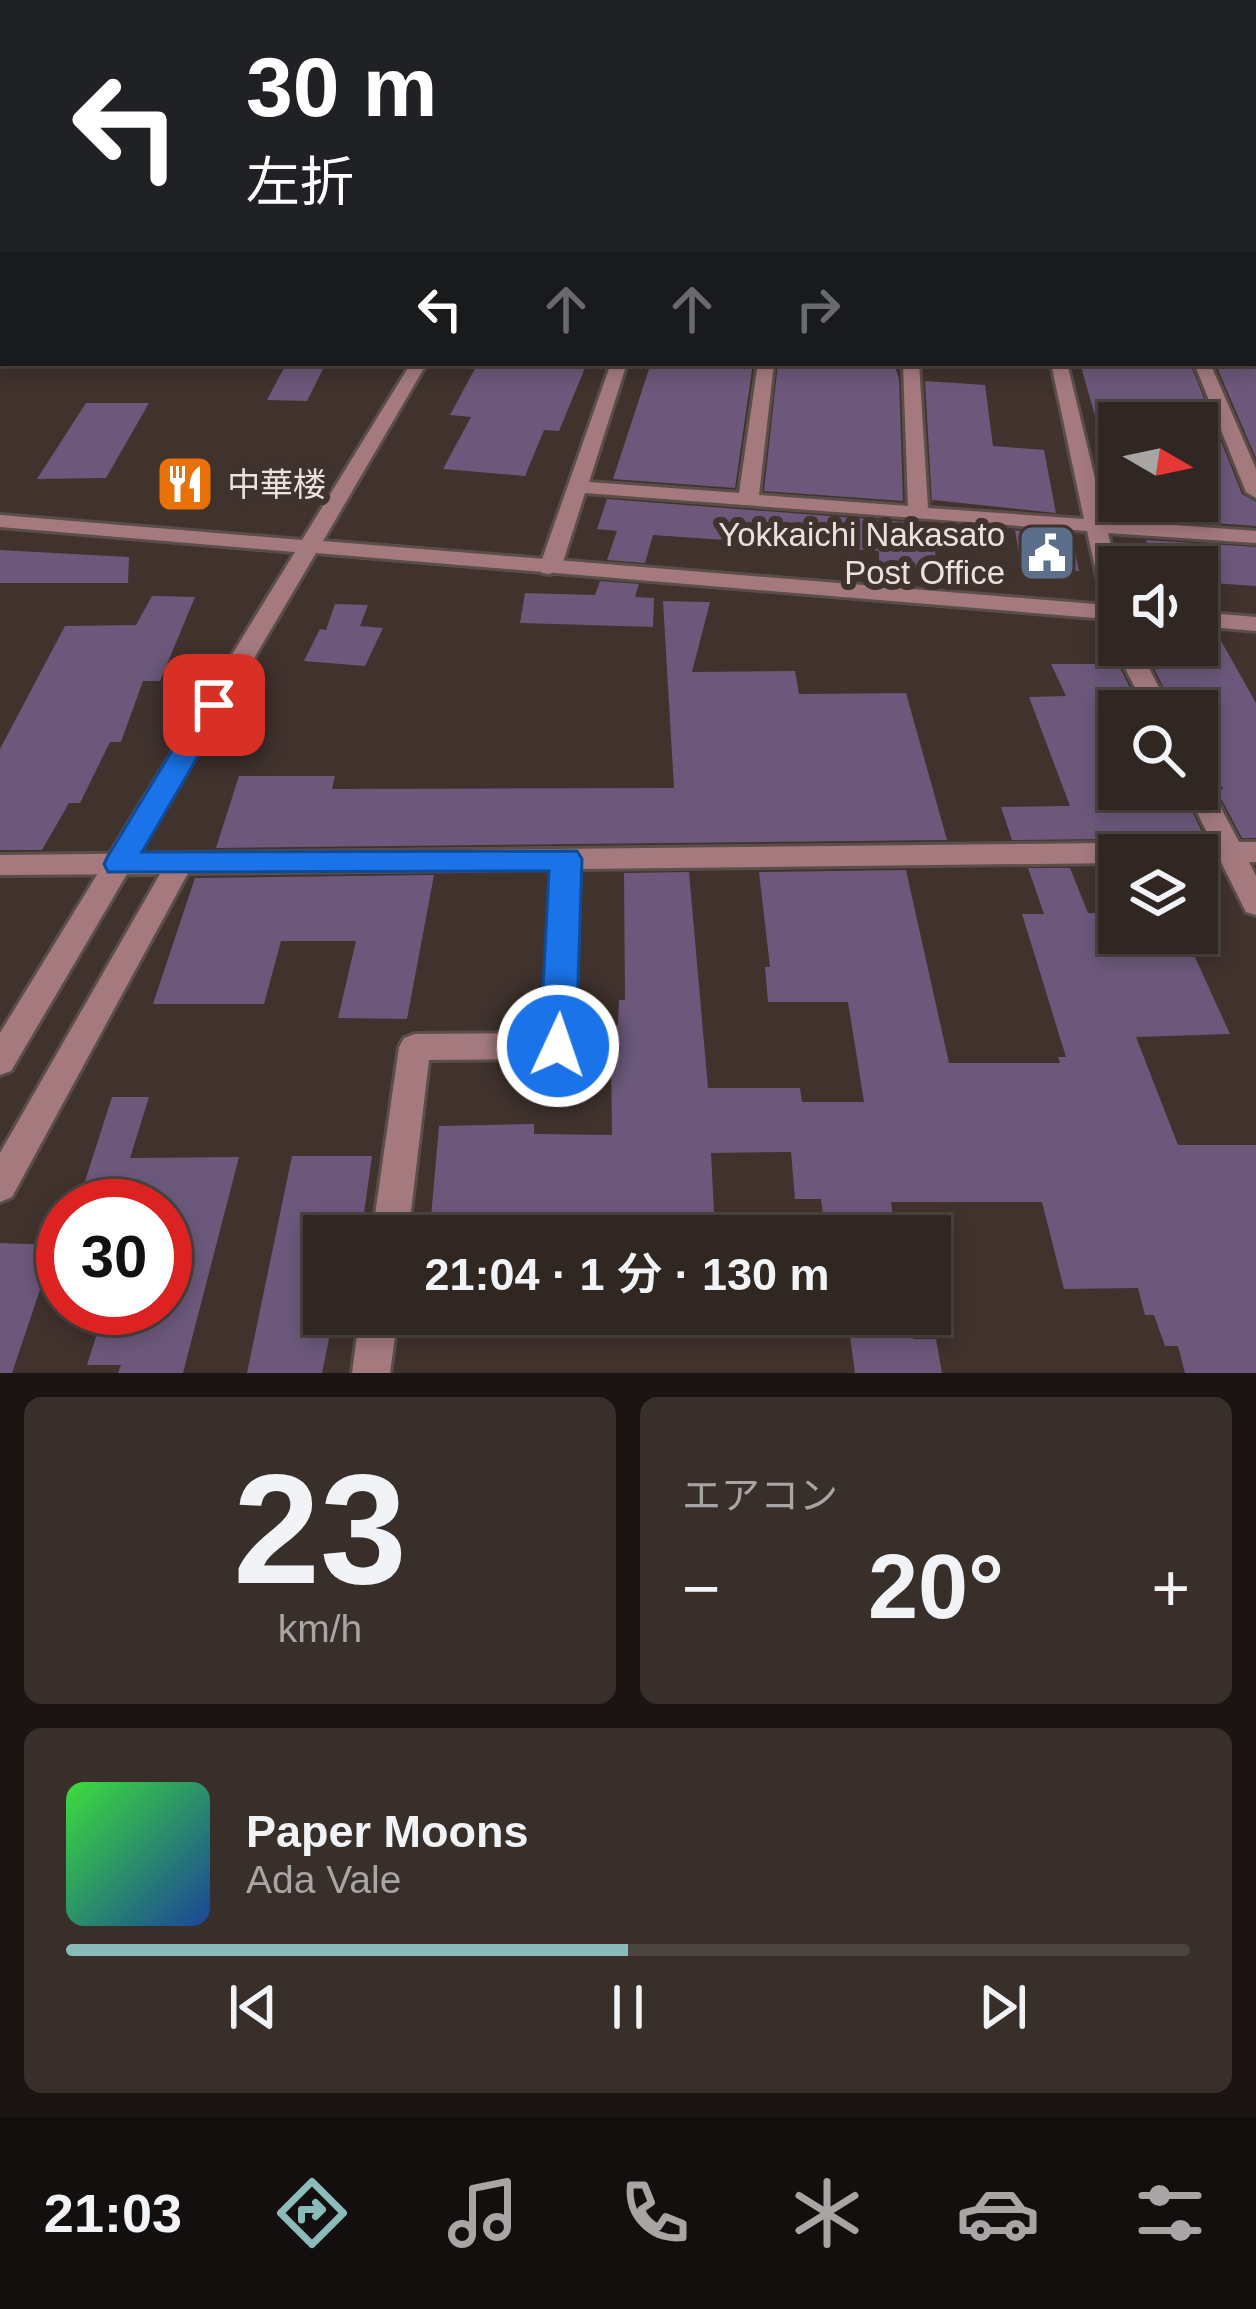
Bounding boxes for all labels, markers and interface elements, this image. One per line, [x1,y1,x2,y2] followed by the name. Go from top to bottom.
[246,40,437,134] text: 30 m
[48,48,204,204] icon: left
[246,152,354,212] text: 左折
[407,276,473,342] icon: left
[533,276,599,342] icon: ahead
[659,276,725,342] icon: ahead
[785,276,851,342] icon: right
[1098,402,1218,522] north arrow
[1098,402,1218,954] map controls
[154,453,216,515] restaurant icon: 中華楼
[227,466,326,503] place label: 中華楼
[718,516,1005,591] place label: Yokkaichi Nakasato Post Office
[1016,522,1078,584] public building icon: Yokkaichi Nakasato Post Office
[1098,546,1218,666] button: sound
[163,654,265,756] pin
[181,672,247,738] icon: arrive
[1098,690,1218,810] button: search
[1098,834,1218,954] button: layers
[495,983,621,1109] position arrow
[36,1179,192,1335] speed limit sign: 30
[424,1249,830,1300] text: 21:04 · 1 分 · 130 m
[233,1442,407,1616] text: 23
[682,1474,838,1517] text: エアコン
[868,1537,1004,1637] text: 20°
[682,1551,721,1625] text: −
[1151,1551,1190,1625] text: +
[278,1607,362,1650] text: km/h
[246,1806,529,1857] text: Paper Moons
[246,1858,401,1901] text: Ada Vale
[220,1974,286,2040] icon: previous
[595,1974,661,2040] icon: pause
[970,1974,1036,2040] icon: next
[270,2171,354,2255] icon: directions
[441,2171,525,2255] icon: music
[613,2171,697,2255] icon: phone
[785,2171,869,2255] icon: climate
[956,2171,1040,2255] icon: car
[1128,2171,1212,2255] icon: filters
[44,2183,182,2243] text: 21:03

